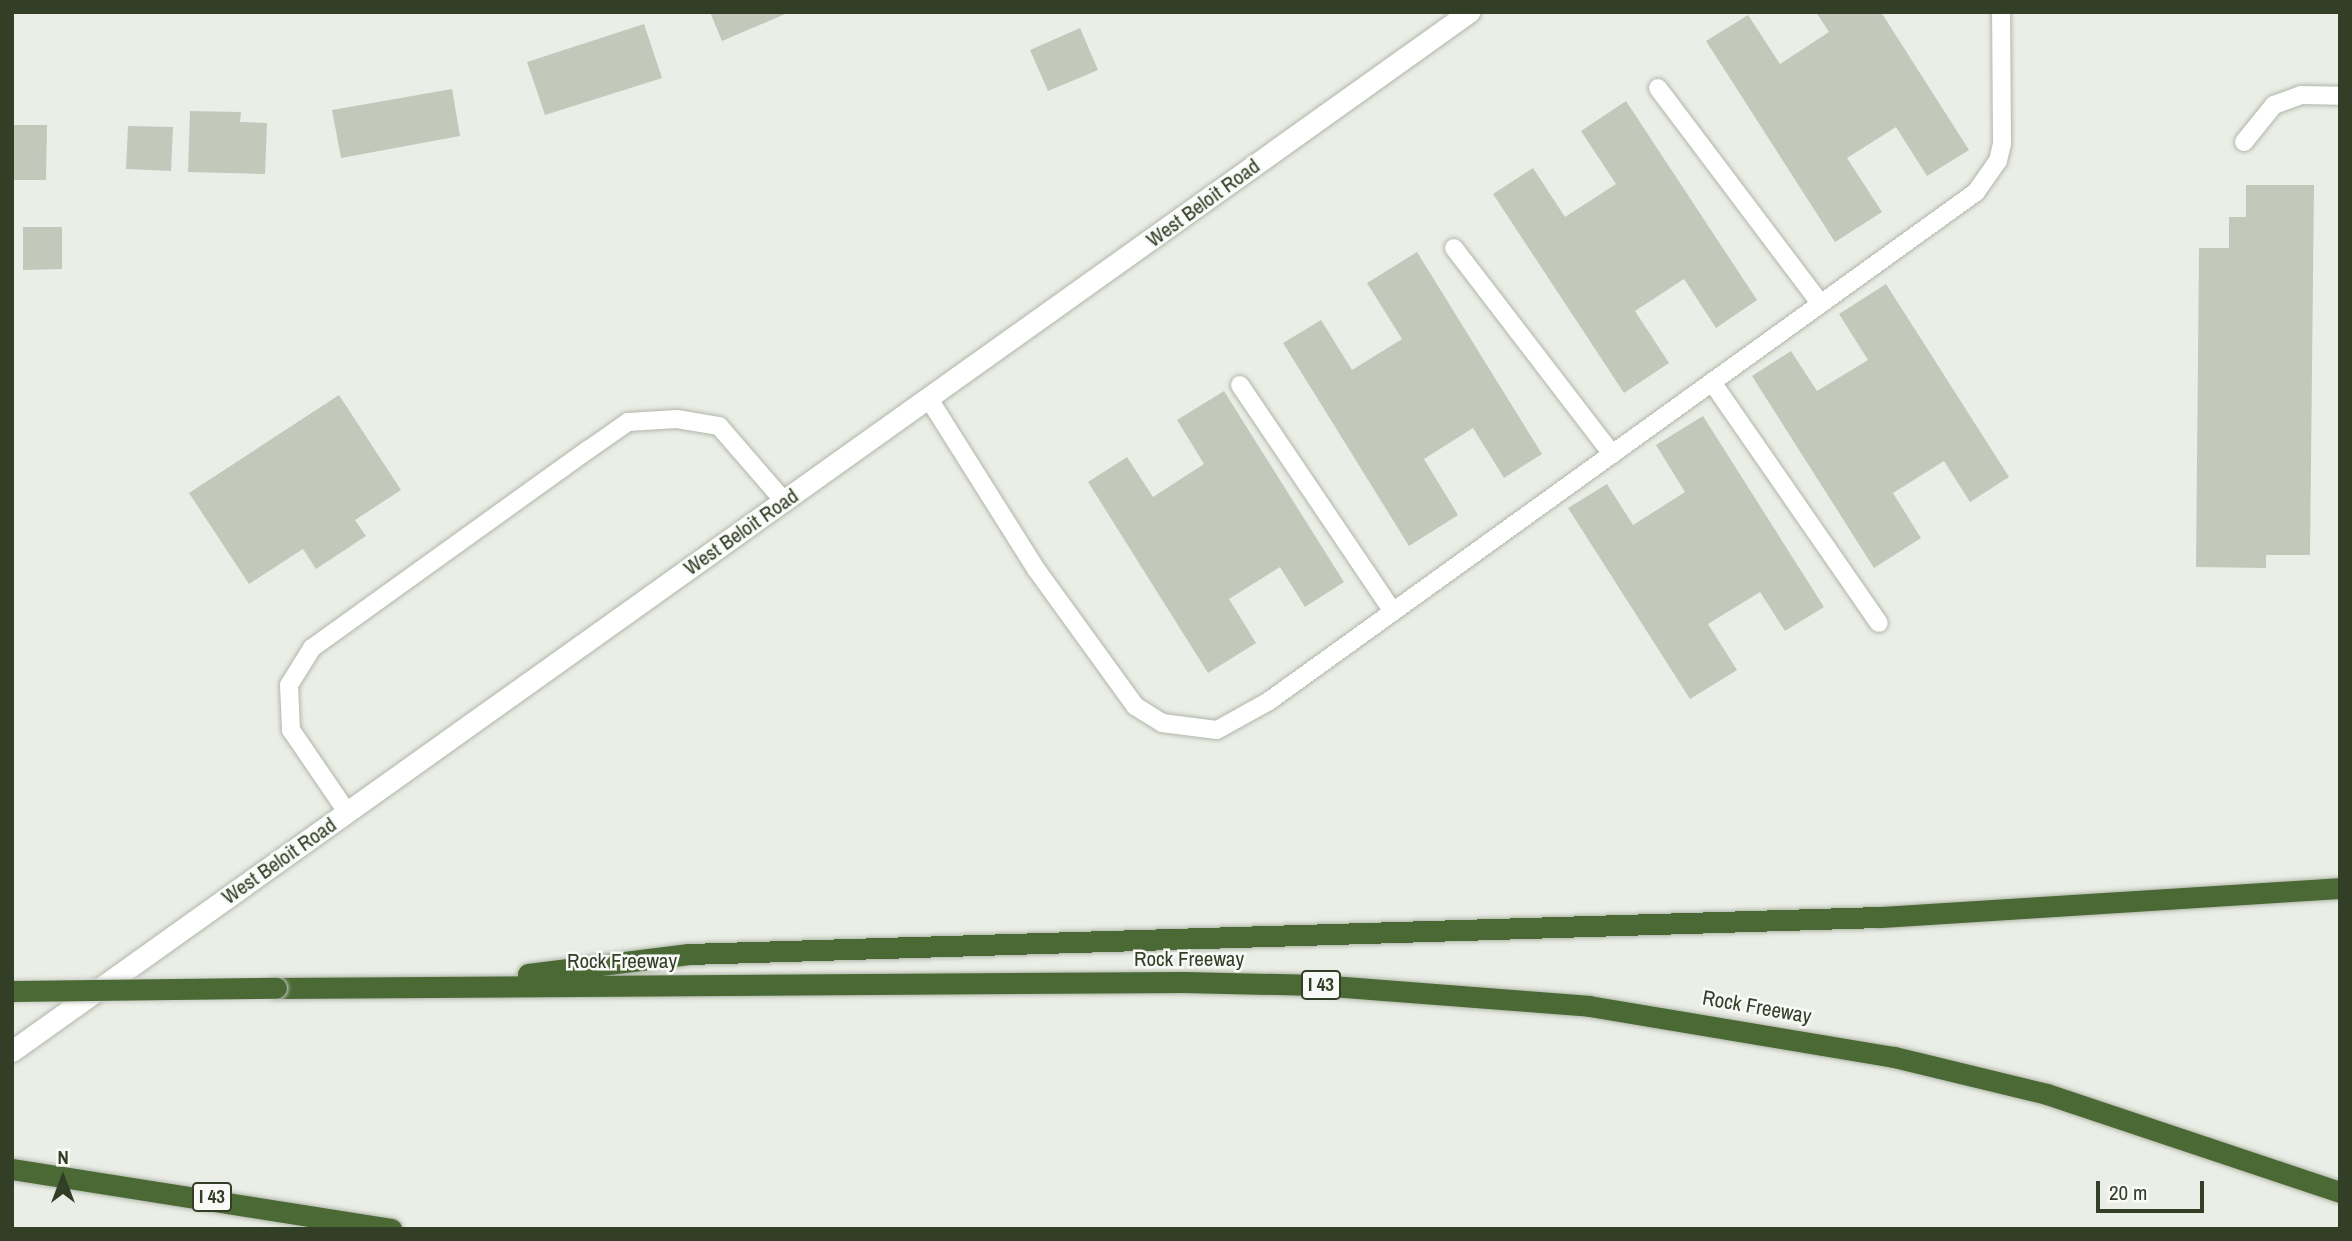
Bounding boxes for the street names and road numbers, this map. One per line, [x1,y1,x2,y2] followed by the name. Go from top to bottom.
[1142,154,1264,252] street label: West Beloit Road
[679,483,803,581] street label: West Beloit Road
[217,812,341,910] street label: West Beloit Road
[1134,946,1244,972] street label: Rock Freeway
[567,948,677,974] street label: Rock Freeway
[1300,970,1342,1001] road number: I 43
[1701,985,1813,1029] street label: Rock Freeway
[191,1182,233,1212] road number: I 43

